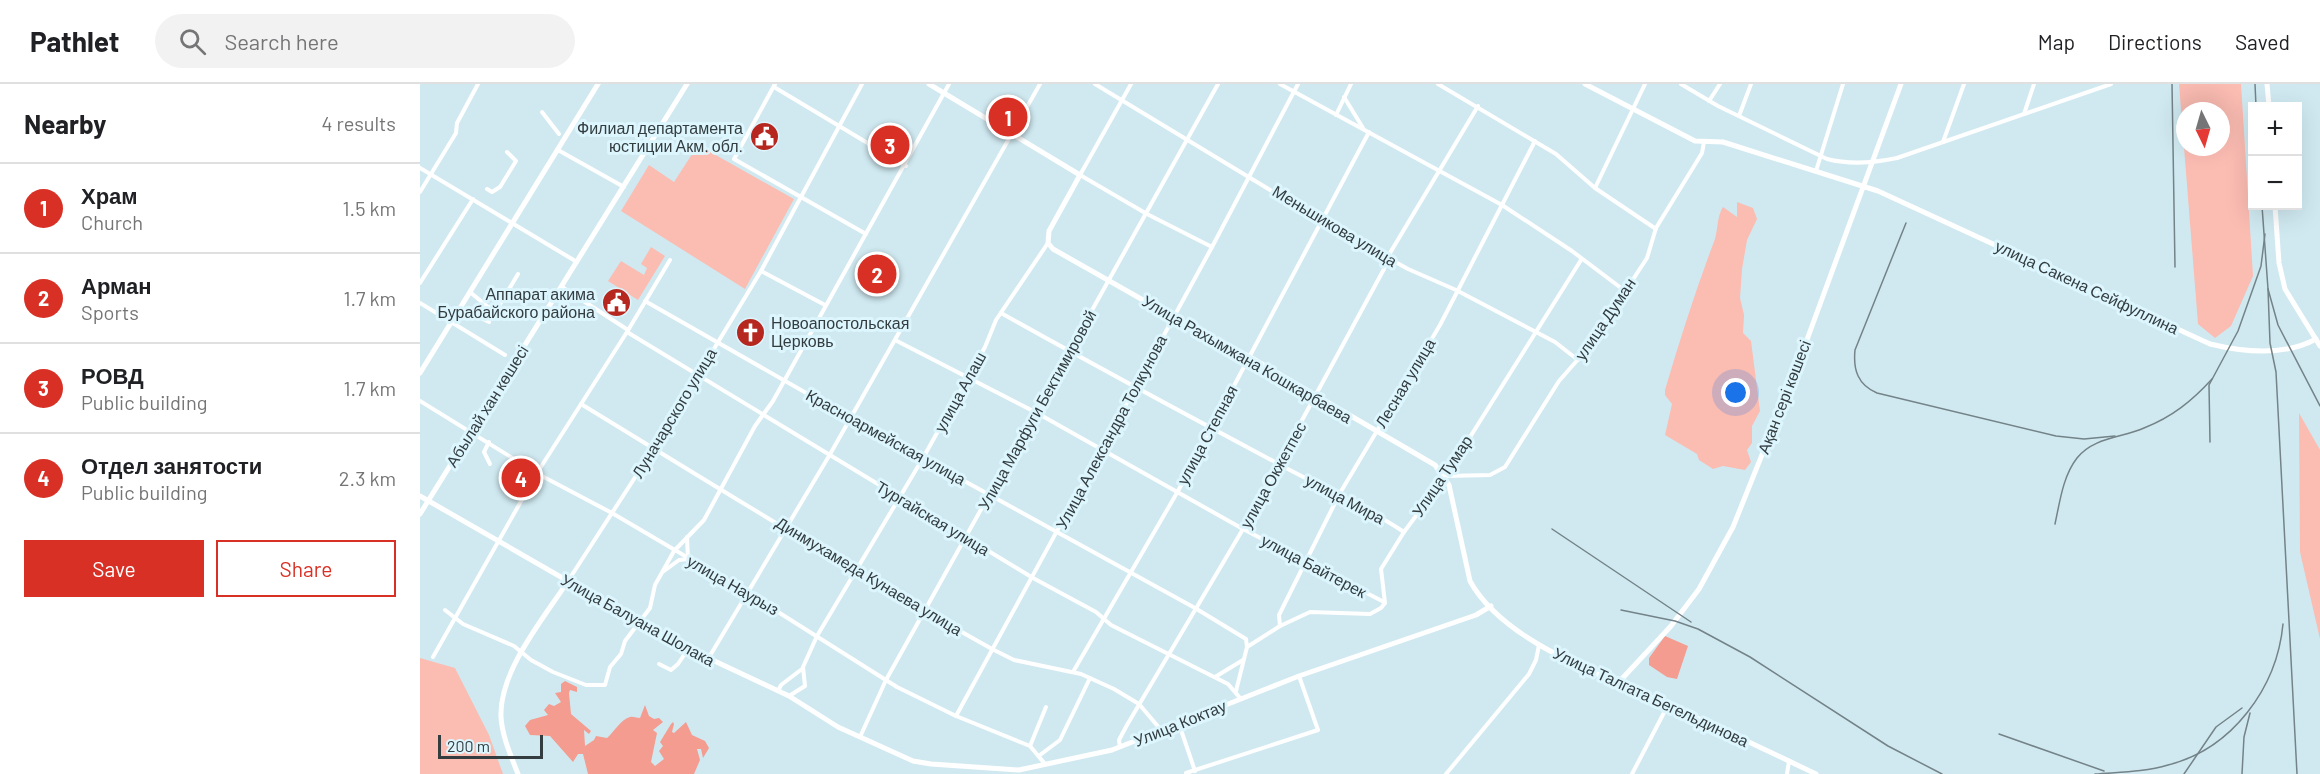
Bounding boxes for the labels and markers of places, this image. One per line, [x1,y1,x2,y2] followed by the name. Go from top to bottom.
[988,94,1028,140] pin: 1
[577,118,743,155] place label: Филиал департамента юстиции Акм. обл.
[748,121,780,153] public building icon: Филиал департамента юстиции Акм. обл.
[870,122,910,168] pin: 3
[858,252,896,297] pin: 2
[438,284,595,321] place label: Аппарат акима Бурабайского района
[600,287,632,319] public building icon: Аппарат акима Бурабайского района
[771,313,909,350] place label: Новоапостольская Церковь
[734,316,766,348] church icon: Новоапостольская Церковь
[502,456,540,500] pin: 4

